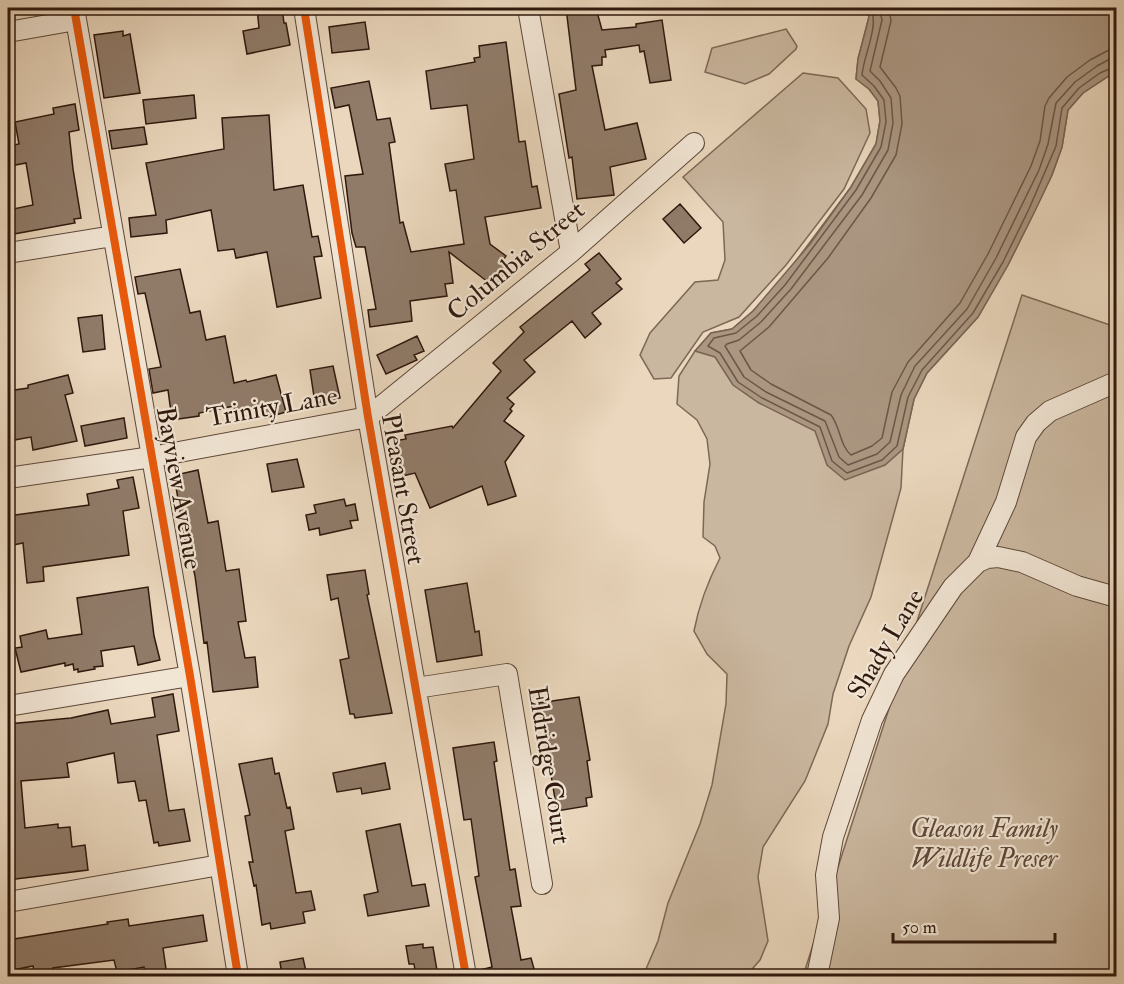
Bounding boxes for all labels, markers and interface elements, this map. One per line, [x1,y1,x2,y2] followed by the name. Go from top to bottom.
[441,194,591,328] street label: Columbia Street
[204,380,340,434] street label: Trinity Lane
[149,404,209,572] street label: Bayview Avenue
[374,411,432,567] street label: Pleasant Street
[841,583,931,705] street label: Shady Lane
[521,684,577,846] street label: Eldridge Court
[910,813,1058,875] park label: Gleason Family Wildlife Preser
[893,906,1055,944] scale bar
[902,916,937,939] text: 50 m

